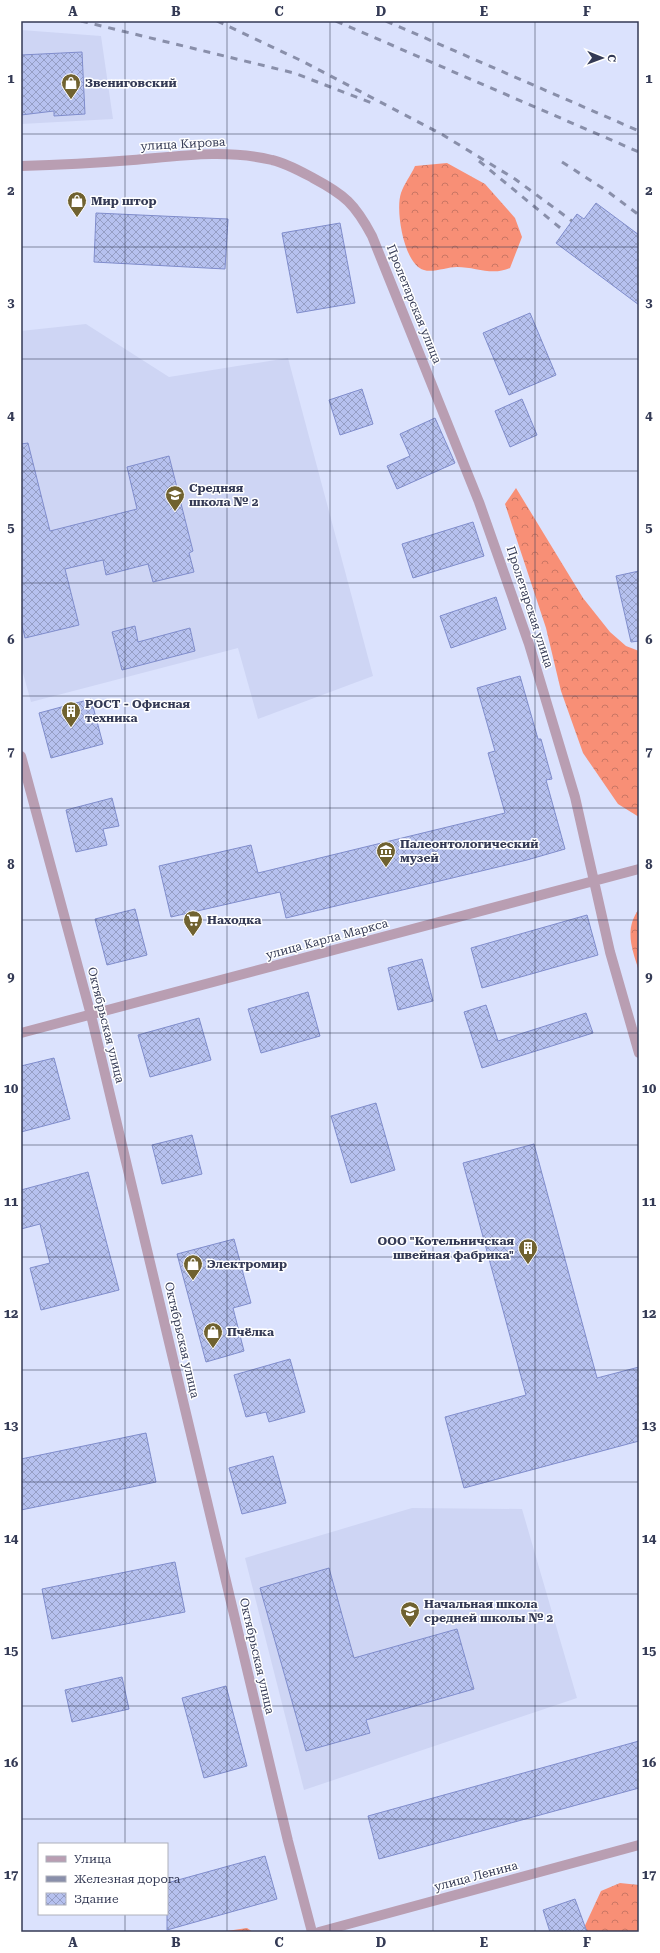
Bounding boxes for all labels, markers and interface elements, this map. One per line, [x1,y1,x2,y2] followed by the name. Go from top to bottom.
[68,4,78,19] text: A
[171,4,181,19] text: B
[274,4,284,19] text: C
[376,4,386,19] text: D
[480,4,488,19] text: E
[583,4,591,19] text: F
[582,38,622,78] north arrow
[605,54,618,62] text: С
[7,71,15,86] text: 1
[645,71,653,86] text: 1
[60,72,82,100] shop icon: Звениговский
[85,76,177,90] place label: Звениговский
[140,135,226,153] street label: улица Кирова
[7,183,15,198] text: 2
[645,183,653,198] text: 2
[66,190,88,218] shop icon: Мир штор
[91,194,157,208] place label: Мир штор
[384,242,444,366] street label: Пролетарская улица
[7,295,15,310] text: 3
[645,295,653,310] text: 3
[7,408,15,423] text: 4
[645,408,653,423] text: 4
[189,481,259,509] place label: Средняя школа № 2
[164,484,186,512] school or university icon: Средняя школа № 2
[7,520,15,535] text: 5
[645,520,653,535] text: 5
[504,544,556,670] street label: Пролетарская улица
[7,632,15,647] text: 6
[645,632,653,647] text: 6
[85,697,191,725] place label: РОСТ - Офисная техника
[60,700,82,728] building icon: РОСТ - Офисная техника
[7,744,15,759] text: 7
[645,744,653,759] text: 7
[400,837,539,865] place label: Палеонтологический музей
[375,840,397,868] museum icon: Палеонтологический музей
[7,857,15,872] text: 8
[645,857,653,872] text: 8
[182,909,204,937] supermarket icon: Находка
[207,913,261,927] place label: Находка
[264,916,390,962] street label: улица Карла Маркса
[85,966,127,1085] street label: Октябрьская улица
[7,969,15,984] text: 9
[645,969,653,984] text: 9
[4,1081,18,1096] text: 10
[642,1081,656,1096] text: 10
[4,1194,18,1209] text: 11
[642,1194,656,1209] text: 11
[378,1234,514,1262] place label: ООО "Котельничская швейная фабрика"
[517,1237,539,1265] building icon: ООО "Котельничская швейная фабрика"
[182,1253,204,1281] shop icon: Электромир
[207,1257,287,1271] place label: Электромир
[162,1280,202,1400] street label: Октябрьская улица
[4,1306,18,1321] text: 12
[642,1306,656,1321] text: 12
[202,1321,224,1349] shop icon: Пчёлка
[227,1325,274,1339] place label: Пчёлка
[4,1418,18,1433] text: 13
[642,1418,656,1433] text: 13
[4,1531,19,1546] text: 14
[642,1531,657,1546] text: 14
[237,1596,277,1716] street label: Октябрьская улица
[424,1597,554,1625] place label: Начальная школа средней школы № 2
[399,1600,421,1628] school or university icon: Начальная школа средней школы № 2
[4,1643,18,1658] text: 15
[642,1643,656,1658] text: 15
[4,1755,18,1770] text: 16
[642,1755,656,1770] text: 16
[38,1843,168,1915] legend
[74,1852,112,1866] text: Улица
[433,1858,520,1894] street label: улица Ленина
[4,1867,18,1882] text: 17
[642,1867,656,1882] text: 17
[74,1872,181,1886] text: Железная дорога
[74,1892,119,1906] text: Здание
[68,1935,78,1950] text: A
[171,1935,181,1950] text: B
[274,1935,284,1950] text: C
[376,1935,386,1950] text: D
[480,1935,488,1950] text: E
[583,1935,591,1950] text: F

